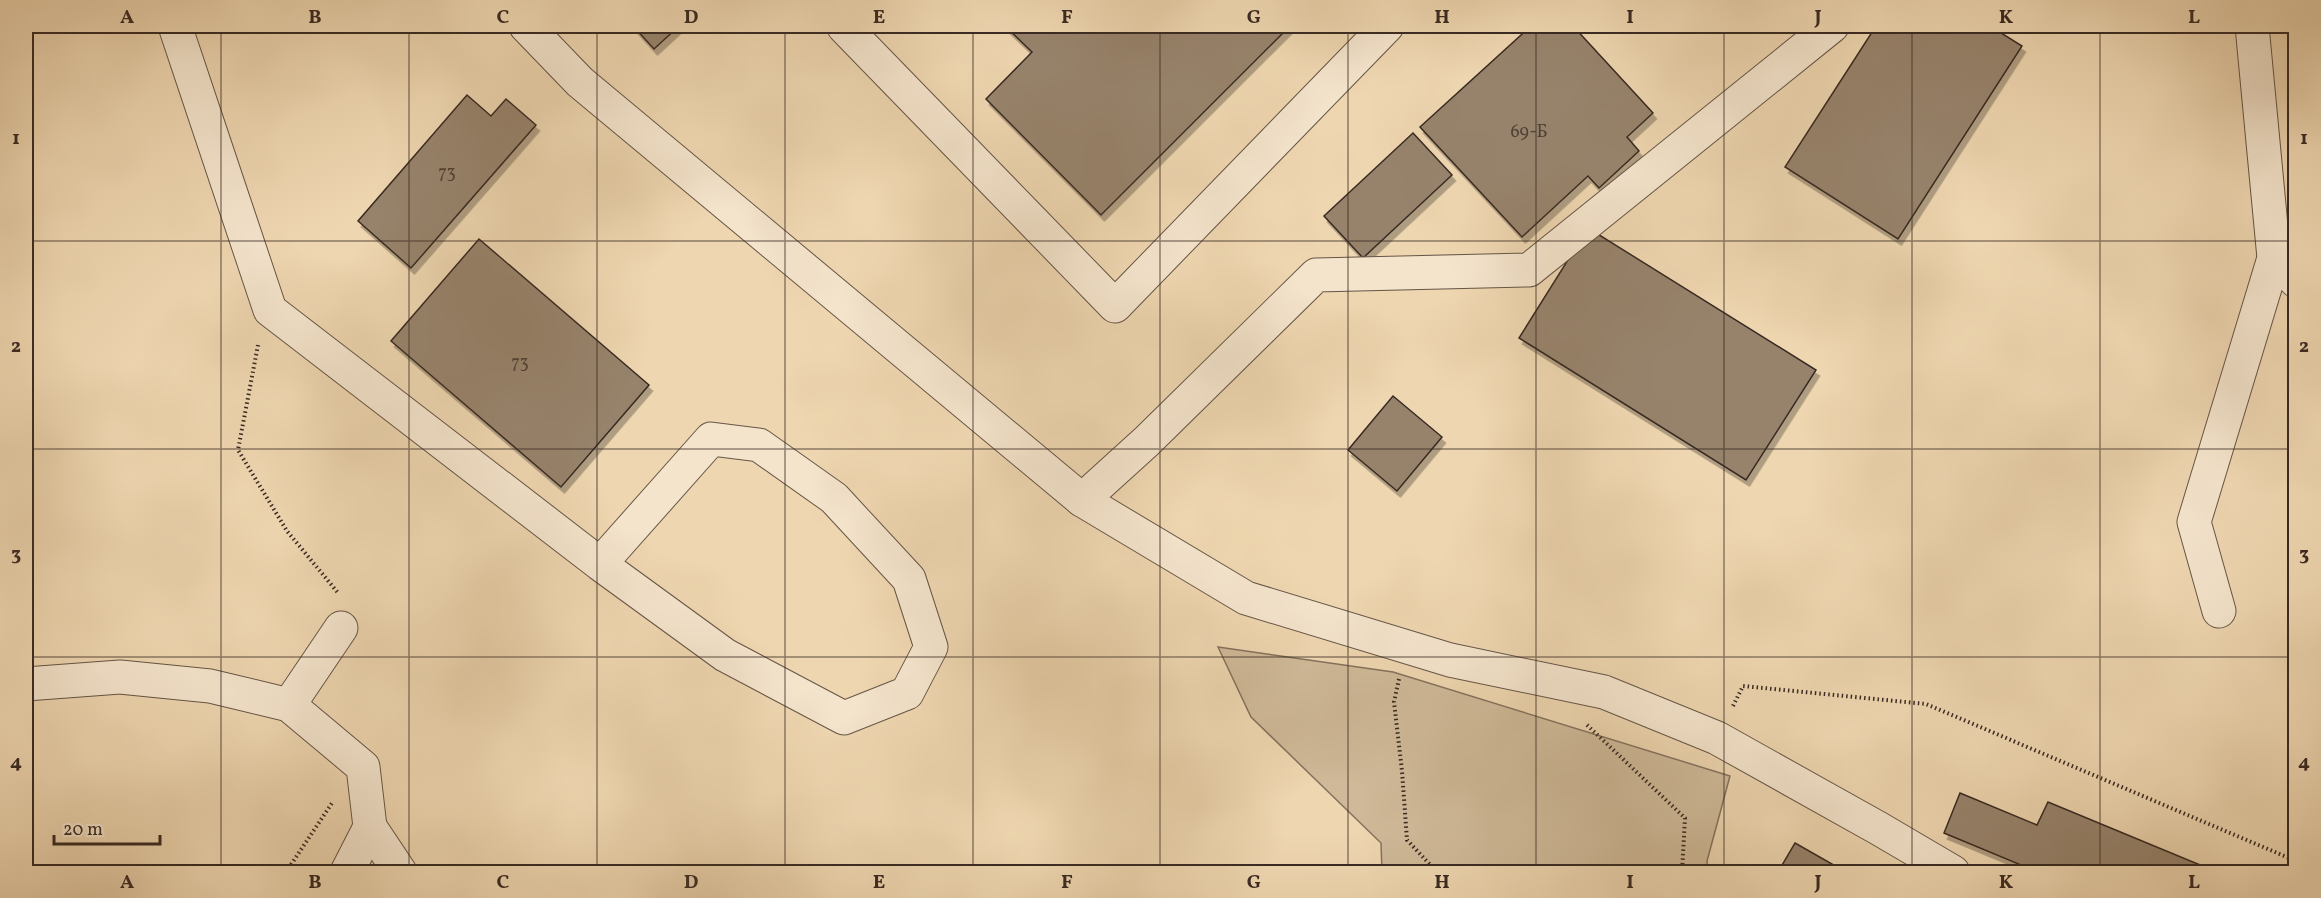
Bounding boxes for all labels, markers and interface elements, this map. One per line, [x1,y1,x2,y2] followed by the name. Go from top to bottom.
[120,4,134,32] text: A
[308,4,322,32] text: B
[497,4,510,32] text: C
[684,4,698,32] text: D
[873,4,885,32] text: E
[1061,4,1073,32] text: F
[1247,4,1261,32] text: G
[1434,4,1450,32] text: H
[1626,4,1634,32] text: I
[1813,4,1822,32] text: J
[1999,4,2014,32] text: K
[2188,4,2200,32] text: L
[1510,120,1548,145] house number: 69-Б
[12,125,20,153] text: 1
[2300,125,2308,153] text: 1
[438,161,456,186] house number: 73
[11,333,21,361] text: 2
[2299,333,2309,361] text: 2
[511,351,529,376] house number: 73
[11,541,21,569] text: 3
[2299,541,2309,569] text: 3
[10,749,22,777] text: 4
[2298,749,2310,777] text: 4
[54,808,160,846] scale bar
[63,818,103,843] text: 20 m
[120,869,134,897] text: A
[308,869,322,897] text: B
[497,869,510,897] text: C
[684,869,698,897] text: D
[873,869,885,897] text: E
[1061,869,1073,897] text: F
[1247,869,1261,897] text: G
[1434,869,1450,897] text: H
[1626,869,1634,897] text: I
[1813,869,1822,897] text: J
[1999,869,2014,897] text: K
[2188,869,2200,897] text: L

